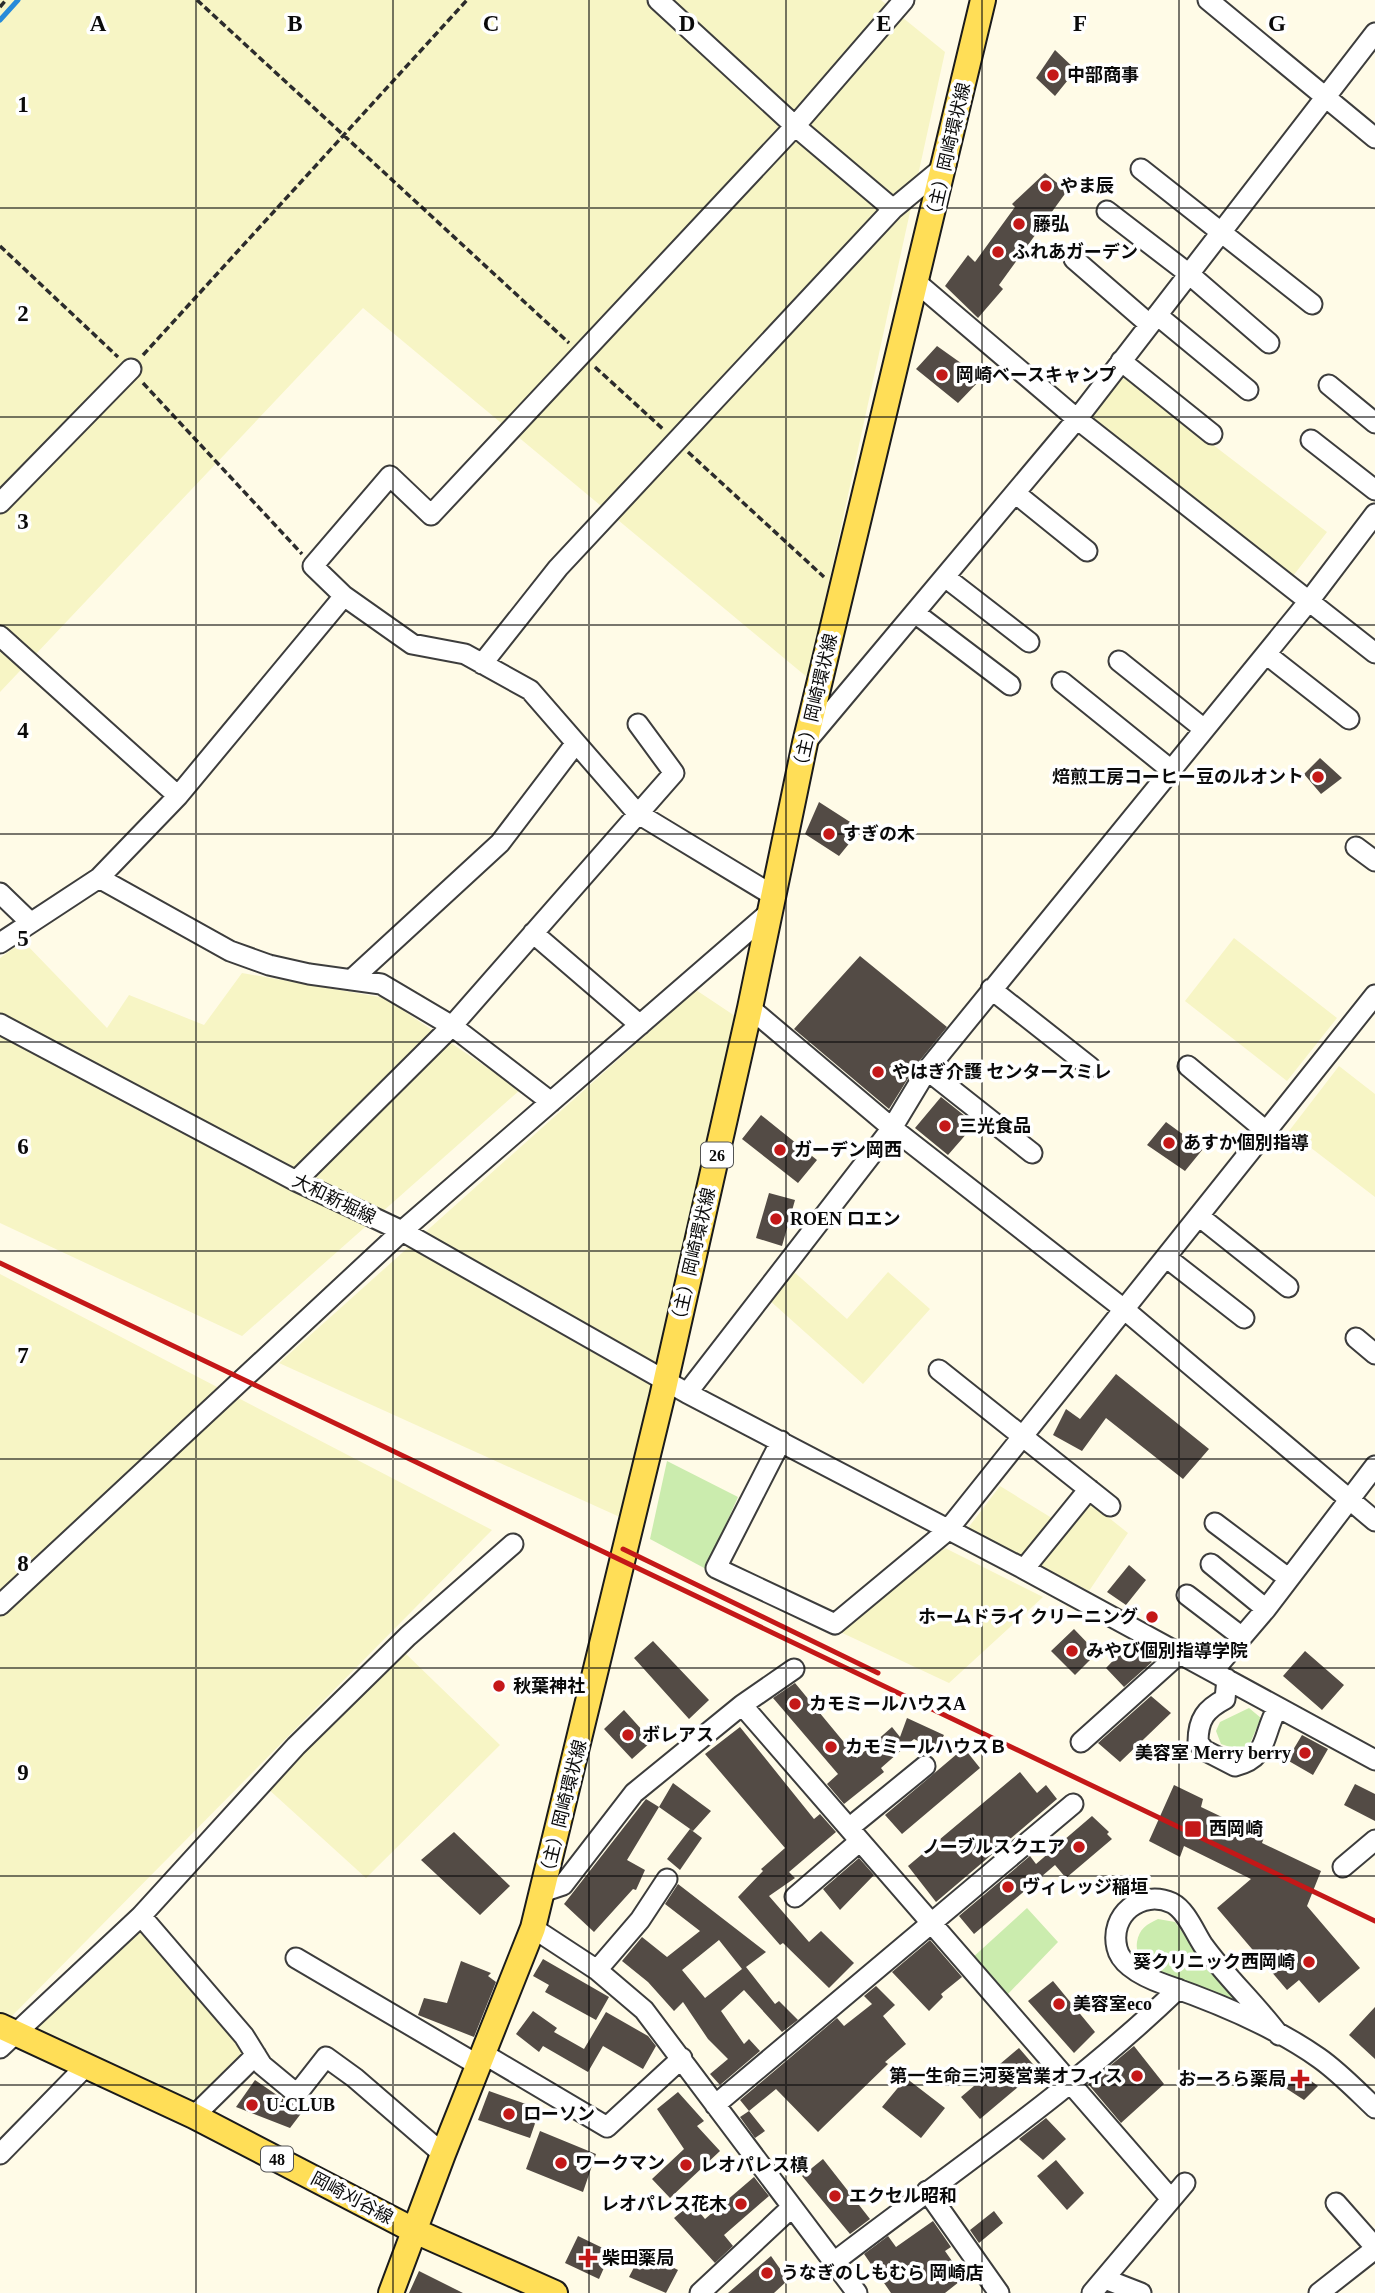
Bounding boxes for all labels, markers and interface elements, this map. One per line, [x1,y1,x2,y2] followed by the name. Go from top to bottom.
[90,11,107,36] text: A
[287,11,303,36] text: B
[483,11,499,36] text: C
[679,11,695,36] text: D
[876,11,892,36] text: E
[1073,11,1087,36] text: F
[1268,11,1286,36] text: G
[1067,65,1139,85] place label: 中部商事
[1045,67,1061,83] marker: 中部商事
[922,81,974,225] street label: （主）岡崎環状線
[17,92,29,117] text: 1
[1060,176,1114,196] place label: やま辰
[1038,178,1054,194] marker: やま辰
[1033,214,1069,234] place label: 藤弘
[1011,216,1027,232] marker: 藤弘
[1012,242,1138,262] place label: ふれあガーデン
[990,244,1006,260] marker: ふれあガーデン
[17,301,29,326] text: 2
[956,365,1117,385] place label: 岡崎ベースキャンプ
[934,367,950,383] marker: 岡崎ベースキャンプ
[17,509,29,534] text: 3
[789,632,841,776] street label: （主）岡崎環状線
[17,718,29,743] text: 4
[1052,767,1304,787] place label: 焙煎工房コーヒー豆のルオント
[1310,769,1326,785] marker: 焙煎工房コーヒー豆のルオント
[843,824,915,844] place label: すぎの木
[821,826,837,842] marker: すぎの木
[17,926,29,951] text: 5
[892,1062,1112,1082] place label: やはぎ介護 センタースミレ
[870,1064,886,1080] marker: やはぎ介護 センタースミレ
[959,1116,1031,1136] place label: 三光食品
[937,1118,953,1134] marker: 三光食品
[1183,1133,1309,1153] place label: あすか個別指導
[17,1134,29,1159] text: 6
[1161,1135,1177,1151] marker: あすか個別指導
[794,1140,902,1160] place label: ガーデン岡西
[701,1142,733,1168] road number: 26
[772,1142,788,1158] marker: ガーデン岡西
[289,1170,379,1228] street label: 大和新堀線
[667,1186,719,1330] street label: （主）岡崎環状線
[790,1209,901,1229] place label: ROEN ロエン
[768,1211,784,1227] marker: ROEN ロエン
[17,1343,29,1368] text: 7
[17,1551,29,1576] text: 8
[918,1607,1138,1627] place label: ホームドライ クリーニング
[1144,1609,1160,1625] marker: ホームドライ クリーニング
[1086,1641,1248,1661] place label: みやび個別指導学院
[1064,1643,1080,1659] marker: みやび個別指導学院
[513,1676,585,1696] place label: 秋葉神社
[491,1678,507,1694] marker: 秋葉神社
[809,1694,966,1714] place label: カモミールハウスA
[787,1696,803,1712] marker: カモミールハウスA
[642,1725,714,1745] place label: ボレアス
[620,1727,636,1743] marker: ボレアス
[845,1737,1007,1757] place label: カモミールハウスＢ
[536,1738,590,1882] street label: （主）岡崎環状線
[823,1739,839,1755] marker: カモミールハウスＢ
[1135,1743,1291,1763] place label: 美容室 Merry berry
[1297,1745,1313,1761] marker: 美容室 Merry berry
[17,1760,29,1785] text: 9
[1183,1819,1203,1839] marker: 西岡崎
[1209,1819,1263,1839] place label: 西岡崎
[922,1837,1065,1857] place label: ノーブルスクエア
[1071,1839,1087,1855] marker: ノーブルスクエア
[1022,1876,1148,1897] place label: ヴィレッジ稲垣
[1000,1879,1016,1895] marker: ヴィレッジ稲垣
[1133,1952,1295,1972] place label: 葵クリニック西岡崎
[1301,1954,1317,1970] marker: 葵クリニック西岡崎
[1073,1994,1152,2014] place label: 美容室eco
[1051,1996,1067,2012] marker: 美容室eco
[889,2066,1123,2086] place label: 第一生命三河葵営業オフィス
[1129,2068,1145,2084] marker: 第一生命三河葵営業オフィス
[1178,2069,1286,2089] place label: おーろら薬局
[1292,2071,1308,2087] marker: おーろら薬局
[266,2095,335,2115] place label: U-CLUB
[244,2097,260,2113] marker: U-CLUB
[523,2104,595,2124] place label: ローソン
[501,2106,517,2122] marker: ローソン
[261,2146,293,2172] road number: 48
[575,2153,665,2173] place label: ワークマン
[553,2155,569,2171] marker: ワークマン
[700,2155,808,2175] place label: レオパレス槙
[678,2157,694,2173] marker: レオパレス槙
[308,2168,396,2228] street label: 岡崎刈谷線
[849,2186,957,2206] place label: エクセル昭和
[827,2188,843,2204] marker: エクセル昭和
[601,2194,727,2214] place label: レオパレス花木
[733,2196,749,2212] marker: レオパレス花木
[602,2248,674,2268] place label: 柴田薬局
[580,2250,596,2266] marker: 柴田薬局
[781,2263,984,2283] place label: うなぎのしもむら 岡崎店
[759,2265,775,2281] marker: うなぎのしもむら 岡崎店

